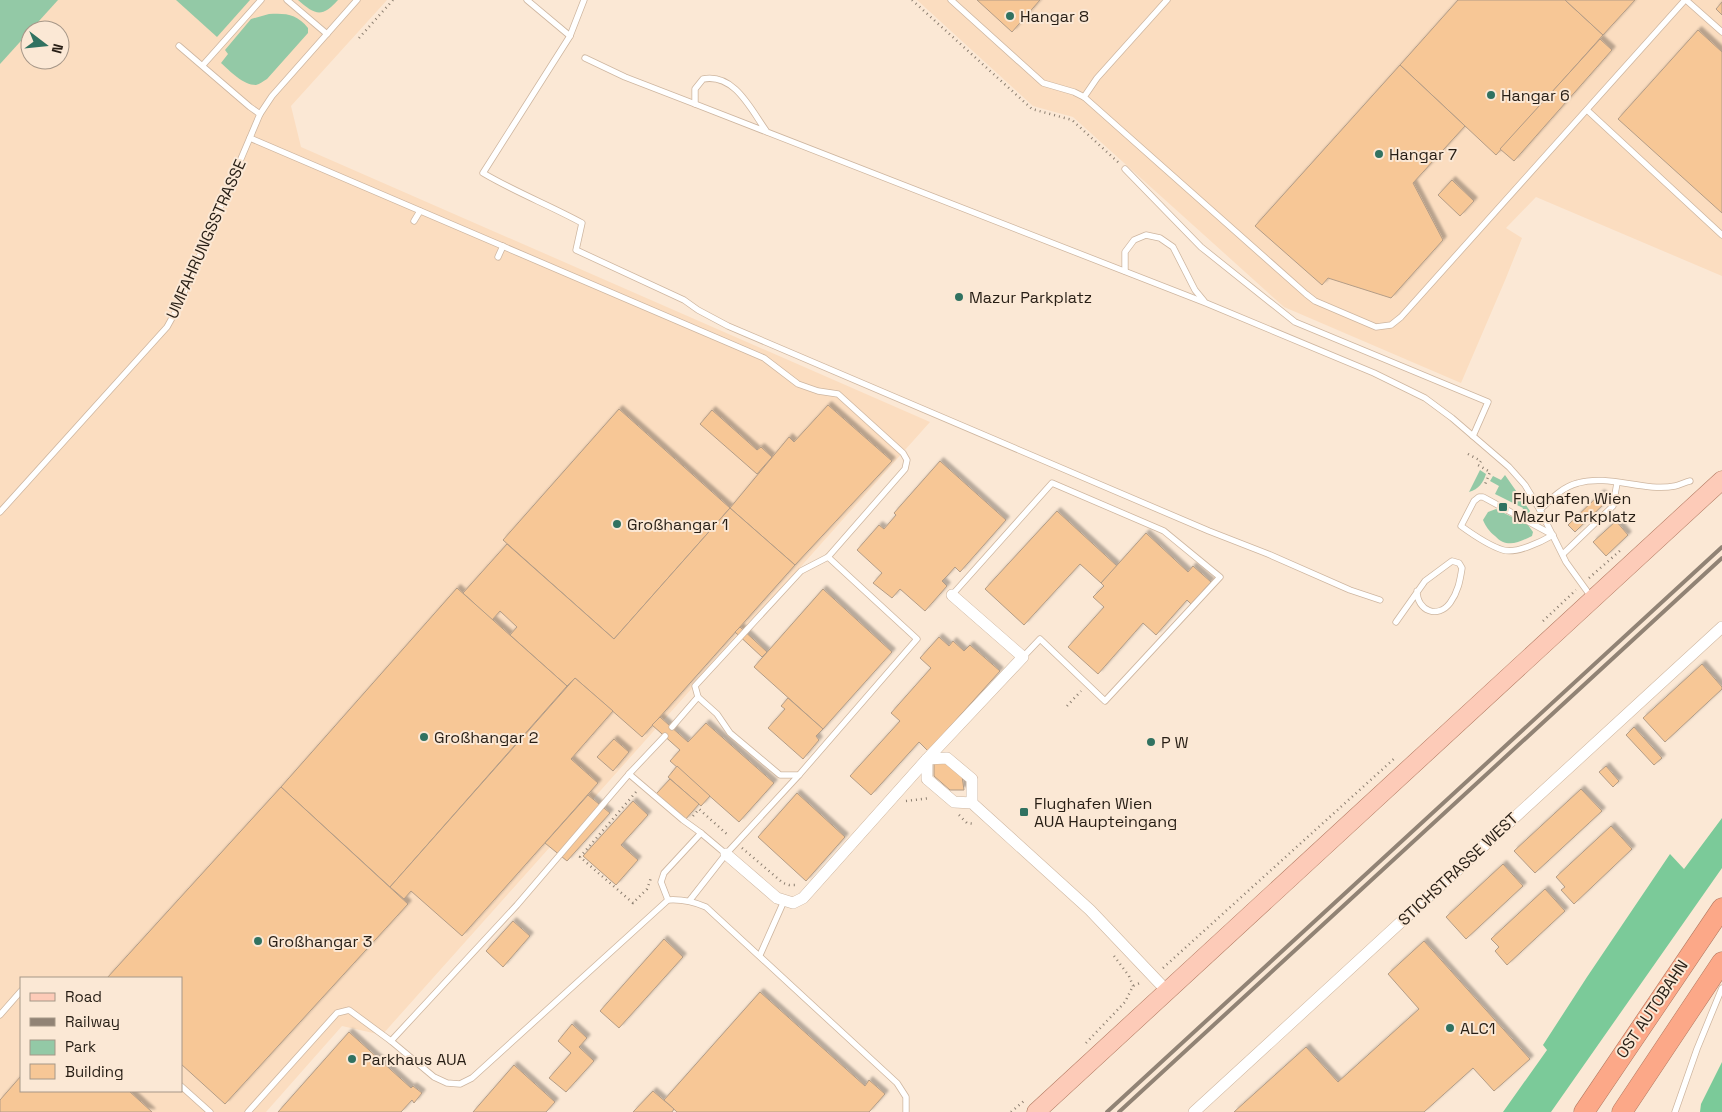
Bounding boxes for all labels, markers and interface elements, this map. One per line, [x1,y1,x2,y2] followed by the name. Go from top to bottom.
[1020,6,1089,27] place label: Hangar 8
[1004,10,1016,22] marker: Hangar 8
[20,20,70,70] north arrow
[48,42,67,56] text: N
[1501,85,1570,106] place label: Hangar 6
[1485,89,1497,101] marker: Hangar 6
[1389,144,1457,165] place label: Hangar 7
[1373,148,1385,160] marker: Hangar 7
[161,156,251,322] street label: UMFAHRUNGSSTRASSE
[969,287,1092,308] place label: Mazur Parkplatz
[953,291,965,303] marker: Mazur Parkplatz
[1513,488,1636,527] place label: Flughafen Wien Mazur Parkplatz
[1497,501,1509,513] marker: Flughafen Wien Mazur Parkplatz
[627,514,728,535] place label: Großhangar 1
[611,518,623,530] marker: Großhangar 1
[434,727,538,748] place label: Großhangar 2
[418,731,430,743] marker: Großhangar 2
[1161,732,1189,753] place label: P W
[1145,736,1157,748] marker: P W
[1034,793,1177,832] place label: Flughafen Wien AUA Haupteingang
[1018,806,1030,818] marker: Flughafen Wien AUA Haupteingang
[1394,808,1522,930] street label: STICHSTRASSE WEST
[268,931,372,952] place label: Großhangar 3
[252,935,264,947] marker: Großhangar 3
[1611,956,1693,1062] street label: OST AUTOBAHN
[20,977,182,1092] legend
[65,987,102,1006] text: Road
[65,1012,120,1031] text: Railway
[1460,1018,1495,1039] place label: ALC1
[1444,1022,1456,1034] marker: ALC1
[65,1037,96,1056] text: Park
[362,1049,467,1070] place label: Parkhaus AUA
[346,1053,358,1065] marker: Parkhaus AUA
[65,1062,124,1081] text: Building

